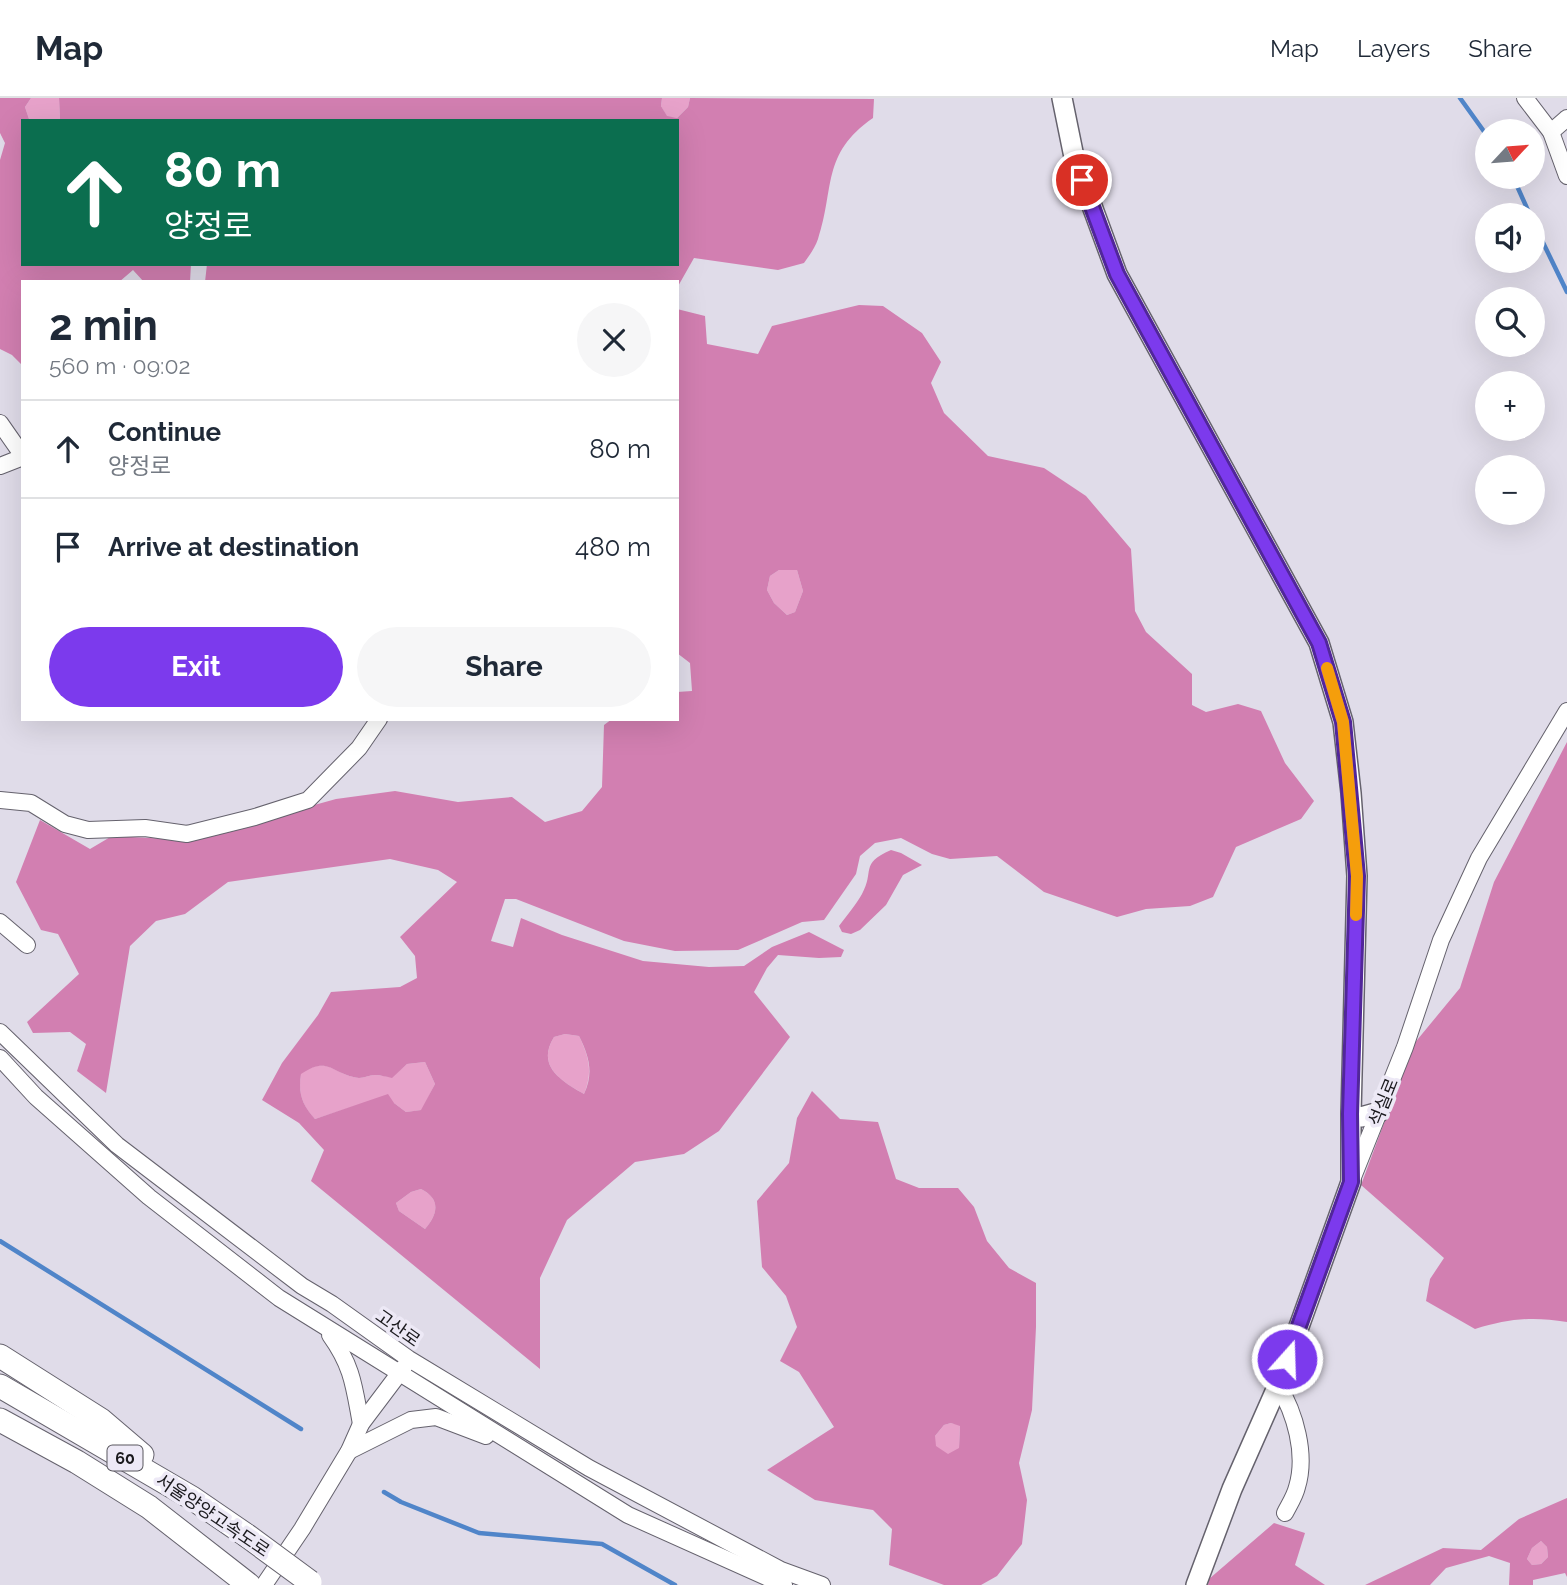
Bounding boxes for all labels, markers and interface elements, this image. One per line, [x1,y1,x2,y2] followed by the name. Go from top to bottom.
[35,29,103,68] text: Map
[1270,34,1319,63] text: Map
[1357,34,1430,63] text: Layers
[1468,34,1532,63] text: Share
[1475,119,1545,189] north arrow
[1475,119,1545,525] map controls
[164,141,281,198] text: 80 m
[49,147,140,238] icon: ahead
[1052,150,1112,210] pin
[1063,161,1101,199] icon: arrive
[1475,203,1545,273] button: sound
[164,207,252,244] text: 양정로
[1475,287,1545,357] button: search
[49,301,158,350] text: 2 min
[577,303,651,377] button: close
[49,352,191,379] text: 560 m · 09:02
[1475,371,1545,441] button: +
[108,417,221,447] text: Continue
[49,430,87,468] icon: ahead
[589,434,651,464] text: 80 m
[108,452,171,479] text: 양정로
[1475,455,1545,525] button: −
[49,528,87,566] icon: arrive
[108,532,359,562] text: Arrive at destination
[575,532,651,562] text: 480 m
[49,627,343,707] button: Exit
[357,627,651,707] button: Share
[1364,1075,1402,1129] street label: 석실로
[372,1305,424,1351] street label: 고산로
[1250,1322,1324,1396] position arrow
[108,1446,142,1470] road number: 60
[152,1469,274,1561] street label: 서울양양고속도로

